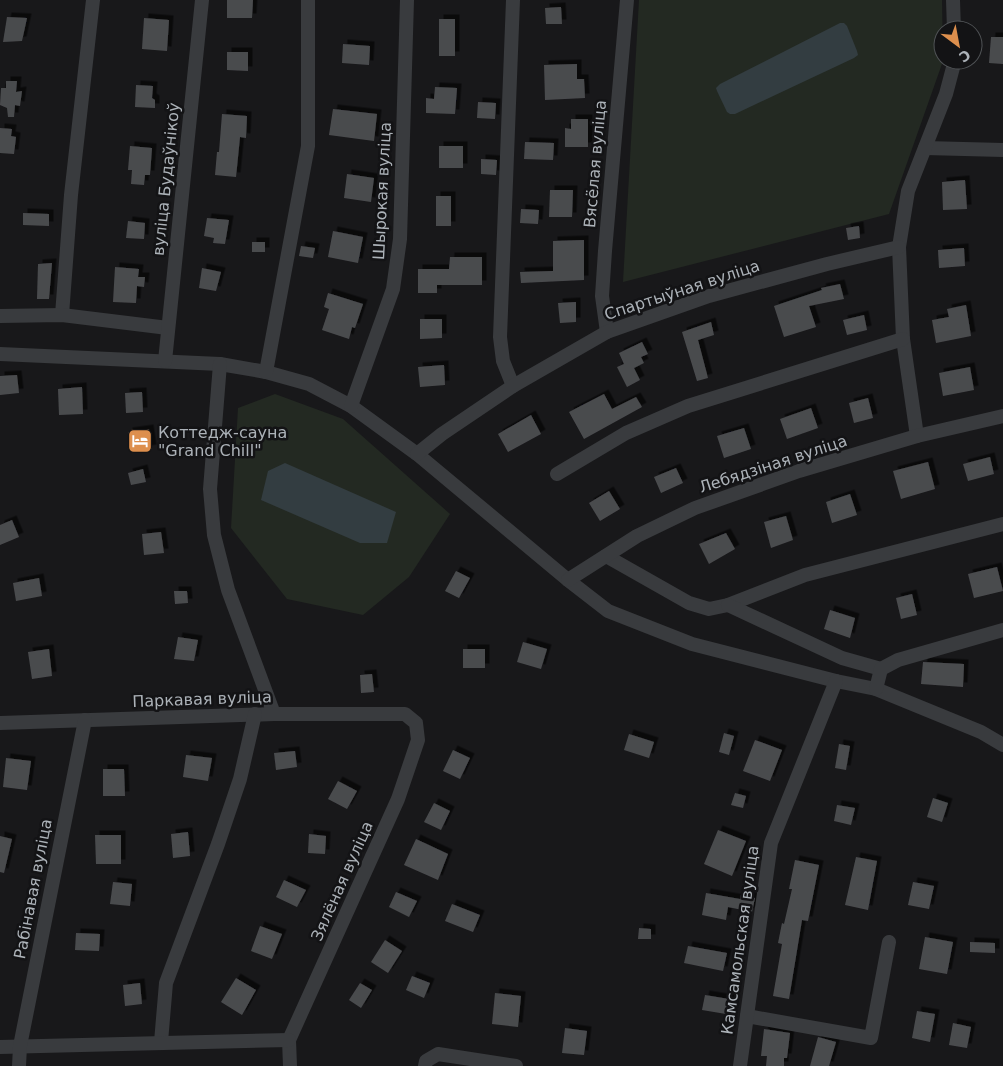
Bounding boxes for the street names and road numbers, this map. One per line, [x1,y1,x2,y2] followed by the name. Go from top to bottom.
[580,99,610,229] street label: Вясёлая вуліца
[149,101,183,257] street label: вуліца Будаўнікоў
[369,122,395,260] street label: Шырокая вуліца
[602,256,762,324] street label: Спартыўная вуліца
[697,431,849,497] street label: Лебядзіная вуліца
[132,687,272,711] street label: Паркавая вуліца
[10,817,56,961] street label: Рабінавая вуліца
[307,818,377,944] street label: Зялёная вуліца
[717,844,763,1036] street label: Камсамольская вуліца

